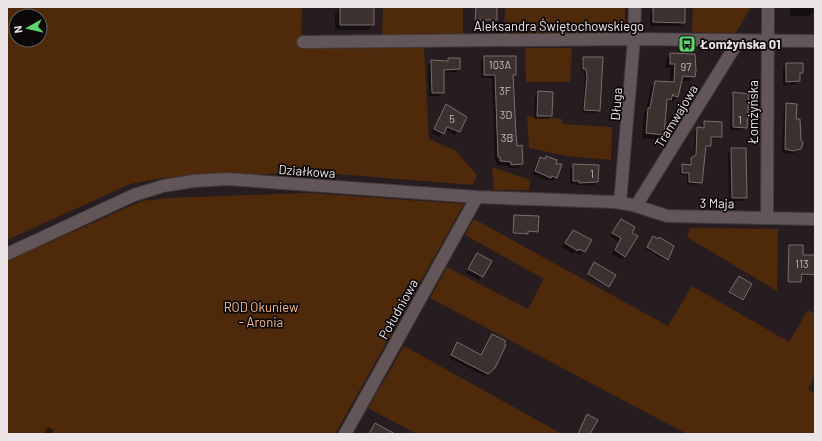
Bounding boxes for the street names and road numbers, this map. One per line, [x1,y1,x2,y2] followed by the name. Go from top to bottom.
[474,18,644,34] street label: Aleksandra Świętochowskiego
[745,80,761,145] street label: Łomżyńska
[651,82,701,150] street label: Tramwajowa
[607,87,625,121] street label: Długa
[278,161,336,181] street label: Działkowa
[699,195,735,211] street label: 3 Maja
[375,276,421,342] street label: Południowa

